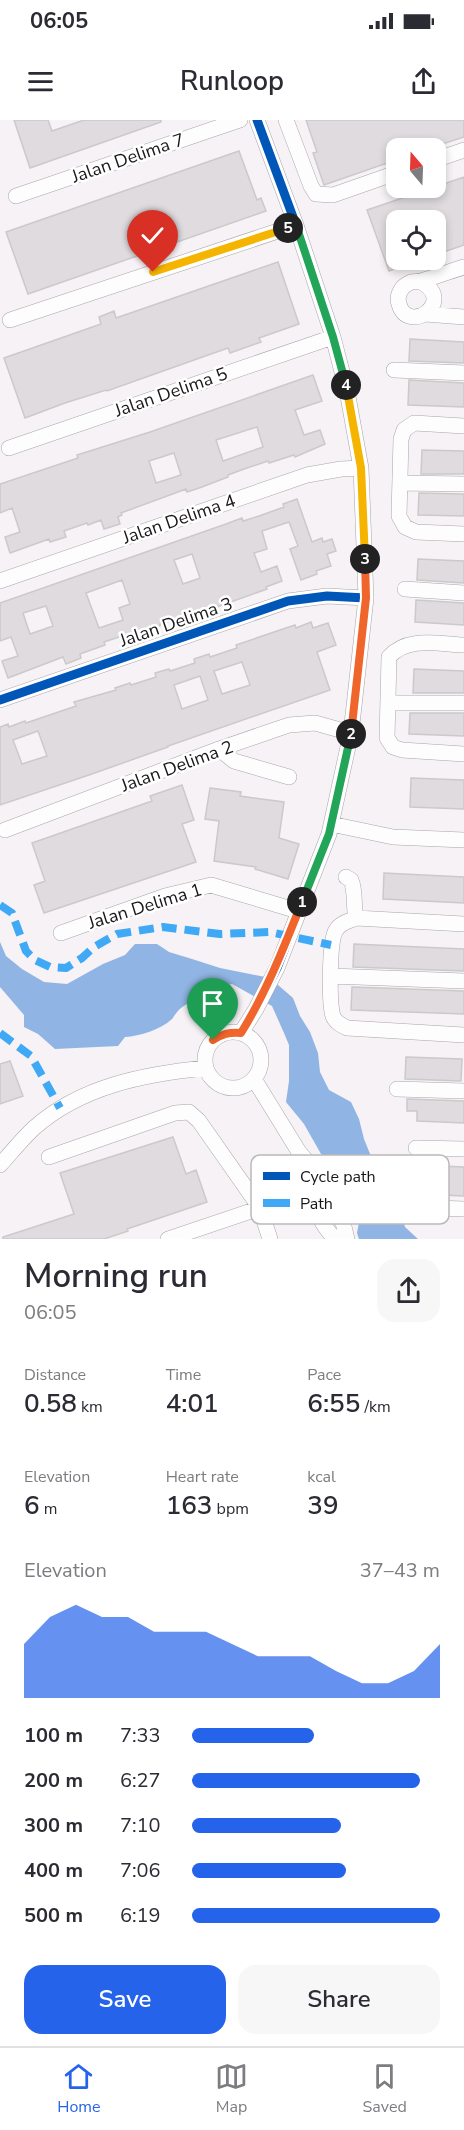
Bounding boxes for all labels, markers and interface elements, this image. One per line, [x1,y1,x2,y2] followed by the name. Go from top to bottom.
[30,6,88,36] text: 06:05
[180,63,284,100] text: Runloop
[24,65,57,98] icon: menu
[407,65,440,98] icon: share
[67,127,188,189] street label: Jalan Delima 7
[386,138,446,198] north arrow
[386,138,446,270] map controls
[127,210,178,272] pin
[386,210,446,270] button: locate
[273,213,303,243] pin: 5
[283,217,293,239] text: 5
[136,219,169,252] icon: check
[110,361,231,423] street label: Jalan Delima 5
[331,370,361,400] pin: 4
[341,374,351,396] text: 4
[118,488,239,550] street label: Jalan Delima 4
[350,544,380,574] pin: 3
[360,548,370,570] text: 3
[115,591,236,653] street label: Jalan Delima 3
[336,719,366,749] pin: 2
[346,723,356,745] text: 2
[117,735,237,798] street label: Jalan Delima 2
[84,877,205,935] street label: Jalan Delima 1
[287,887,317,917] pin: 1
[297,891,307,913] text: 1
[187,978,238,1040] pin
[196,987,229,1020] icon: arrive
[251,1155,449,1224] legend
[300,1166,376,1188] text: Cycle path
[300,1193,333,1215] text: Path
[24,1254,208,1299] text: Morning run
[377,1259,440,1322] button: share
[24,1299,77,1326] text: 06:05
[24,1364,86,1386] text: Distance
[166,1364,201,1386] text: Time
[307,1364,341,1386] text: Pace
[24,1386,77,1421] text: 0.58
[166,1386,219,1421] text: 4:01
[307,1386,360,1421] text: 6:55
[77,1396,103,1418] text: km
[360,1396,391,1418] text: /km
[24,1466,90,1488] text: Elevation
[166,1466,239,1488] text: Heart rate
[307,1466,336,1488] text: kcal
[24,1488,40,1523] text: 6
[166,1488,212,1523] text: 163
[307,1488,339,1523] text: 39
[40,1498,57,1520] text: m
[212,1498,249,1520] text: bpm
[24,1557,107,1584] text: Elevation
[360,1557,440,1584] text: 37–43 m
[24,1722,83,1749] text: 100 m
[120,1722,161,1749] text: 7:33
[24,1767,83,1794] text: 200 m
[120,1767,161,1794] text: 6:27
[24,1812,83,1839] text: 300 m
[120,1812,161,1839] text: 7:10
[24,1857,83,1884] text: 400 m
[120,1857,161,1884] text: 7:06
[24,1902,83,1929] text: 500 m
[120,1902,161,1929] text: 6:19
[24,1965,226,2034] button: Save
[238,1965,440,2034] button: Share
[57,2060,101,2118] tab: Home
[215,2060,248,2118] tab: Map
[363,2060,407,2118] tab: Saved

